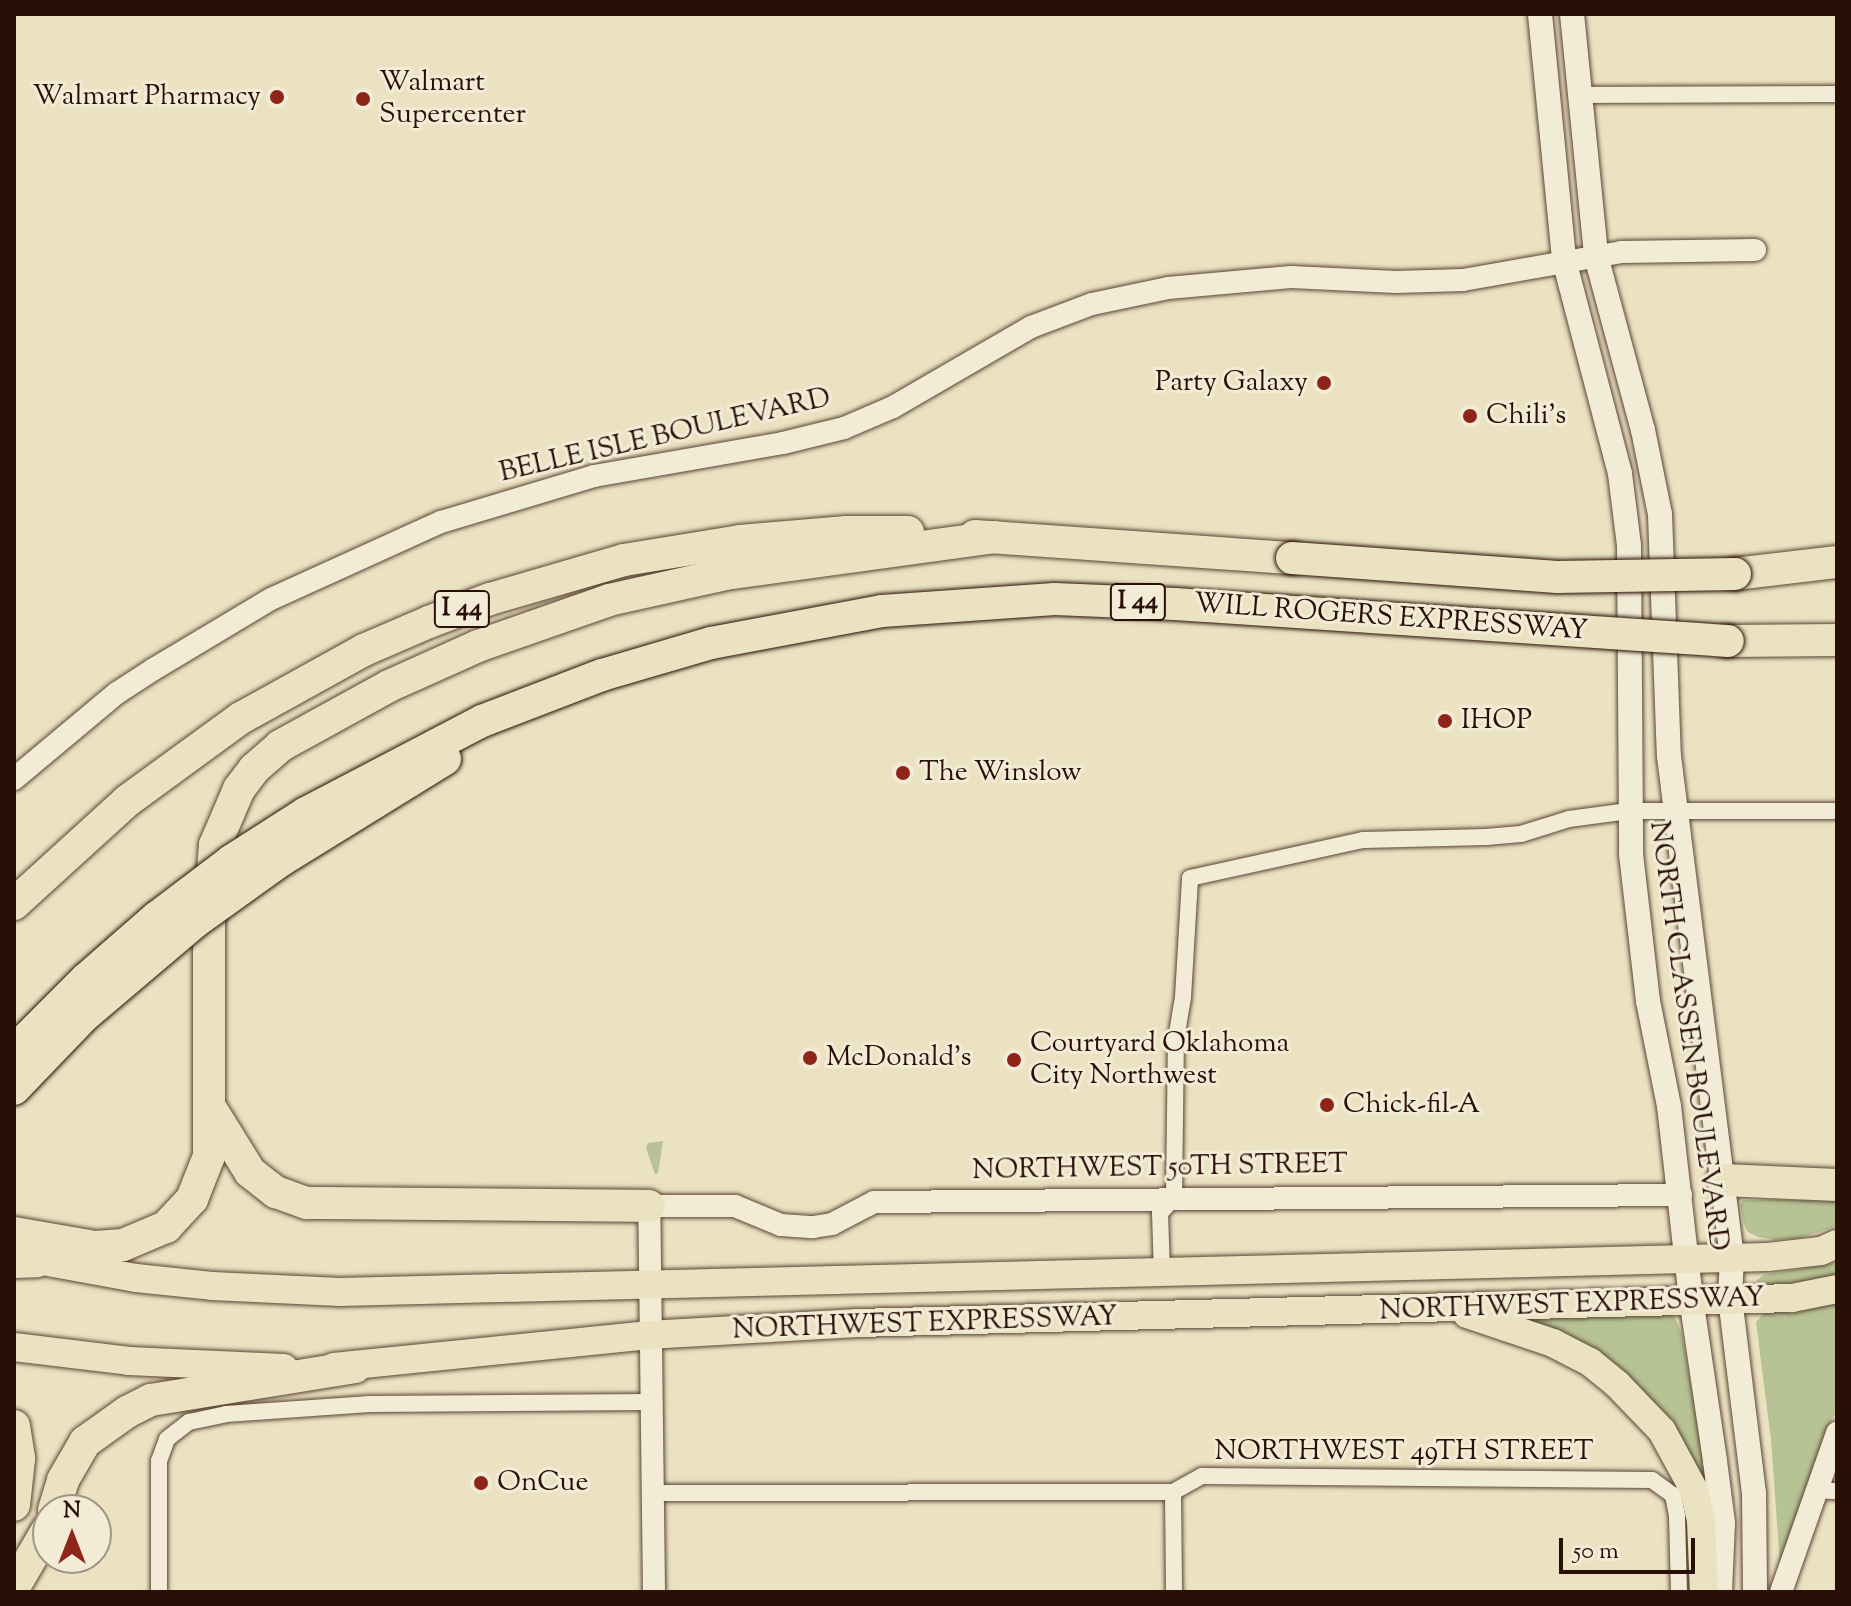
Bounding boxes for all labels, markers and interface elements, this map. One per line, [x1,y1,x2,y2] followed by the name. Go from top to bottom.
[379,66,526,132] place label: Walmart Supercenter
[32,80,261,114] place label: Walmart Pharmacy
[268,88,286,106] marker: Walmart Pharmacy
[354,90,372,108] marker: Walmart Supercenter
[1155,366,1308,400] place label: Party Galaxy
[1315,374,1333,392] marker: Party Galaxy
[496,382,834,490] street label: BELLE ISLE BOULEVARD
[1486,399,1566,433] place label: Chili's
[1461,407,1479,425] marker: Chili's
[1108,580,1168,624] road number: I 44
[432,587,492,631] road number: I 44
[1193,587,1589,649] street label: WILL ROGERS EXPRESSWAY
[1461,704,1532,738] place label: IHOP
[1436,712,1454,730] marker: IHOP
[919,756,1082,790] place label: The Winslow
[894,764,912,782] marker: The Winslow
[1641,819,1735,1253] street label: NORTH CLASSEN BOULEVARD
[1030,1027,1289,1093] place label: Courtyard Oklahoma City Northwest
[826,1041,972,1075] place label: McDonald's
[801,1049,819,1067] marker: McDonald's
[1005,1051,1023,1069] marker: Courtyard Oklahoma City Northwest
[1343,1088,1480,1122] place label: Chick-fil-A
[1318,1096,1336,1114] marker: Chick-fil-A
[972,1148,1348,1188] street label: NORTHWEST 50TH STREET
[1379,1281,1765,1329] street label: NORTHWEST EXPRESSWAY
[732,1300,1118,1348] street label: NORTHWEST EXPRESSWAY
[1215,1435,1593,1469] street label: NORTHWEST 49TH STREET
[497,1466,589,1500] place label: OnCue
[472,1474,490,1492] marker: OnCue
[32,1494,112,1574] north arrow
[63,1496,81,1528] text: N
[1563,1522,1699,1572] scale bar
[1573,1535,1619,1569] text: 50 m

